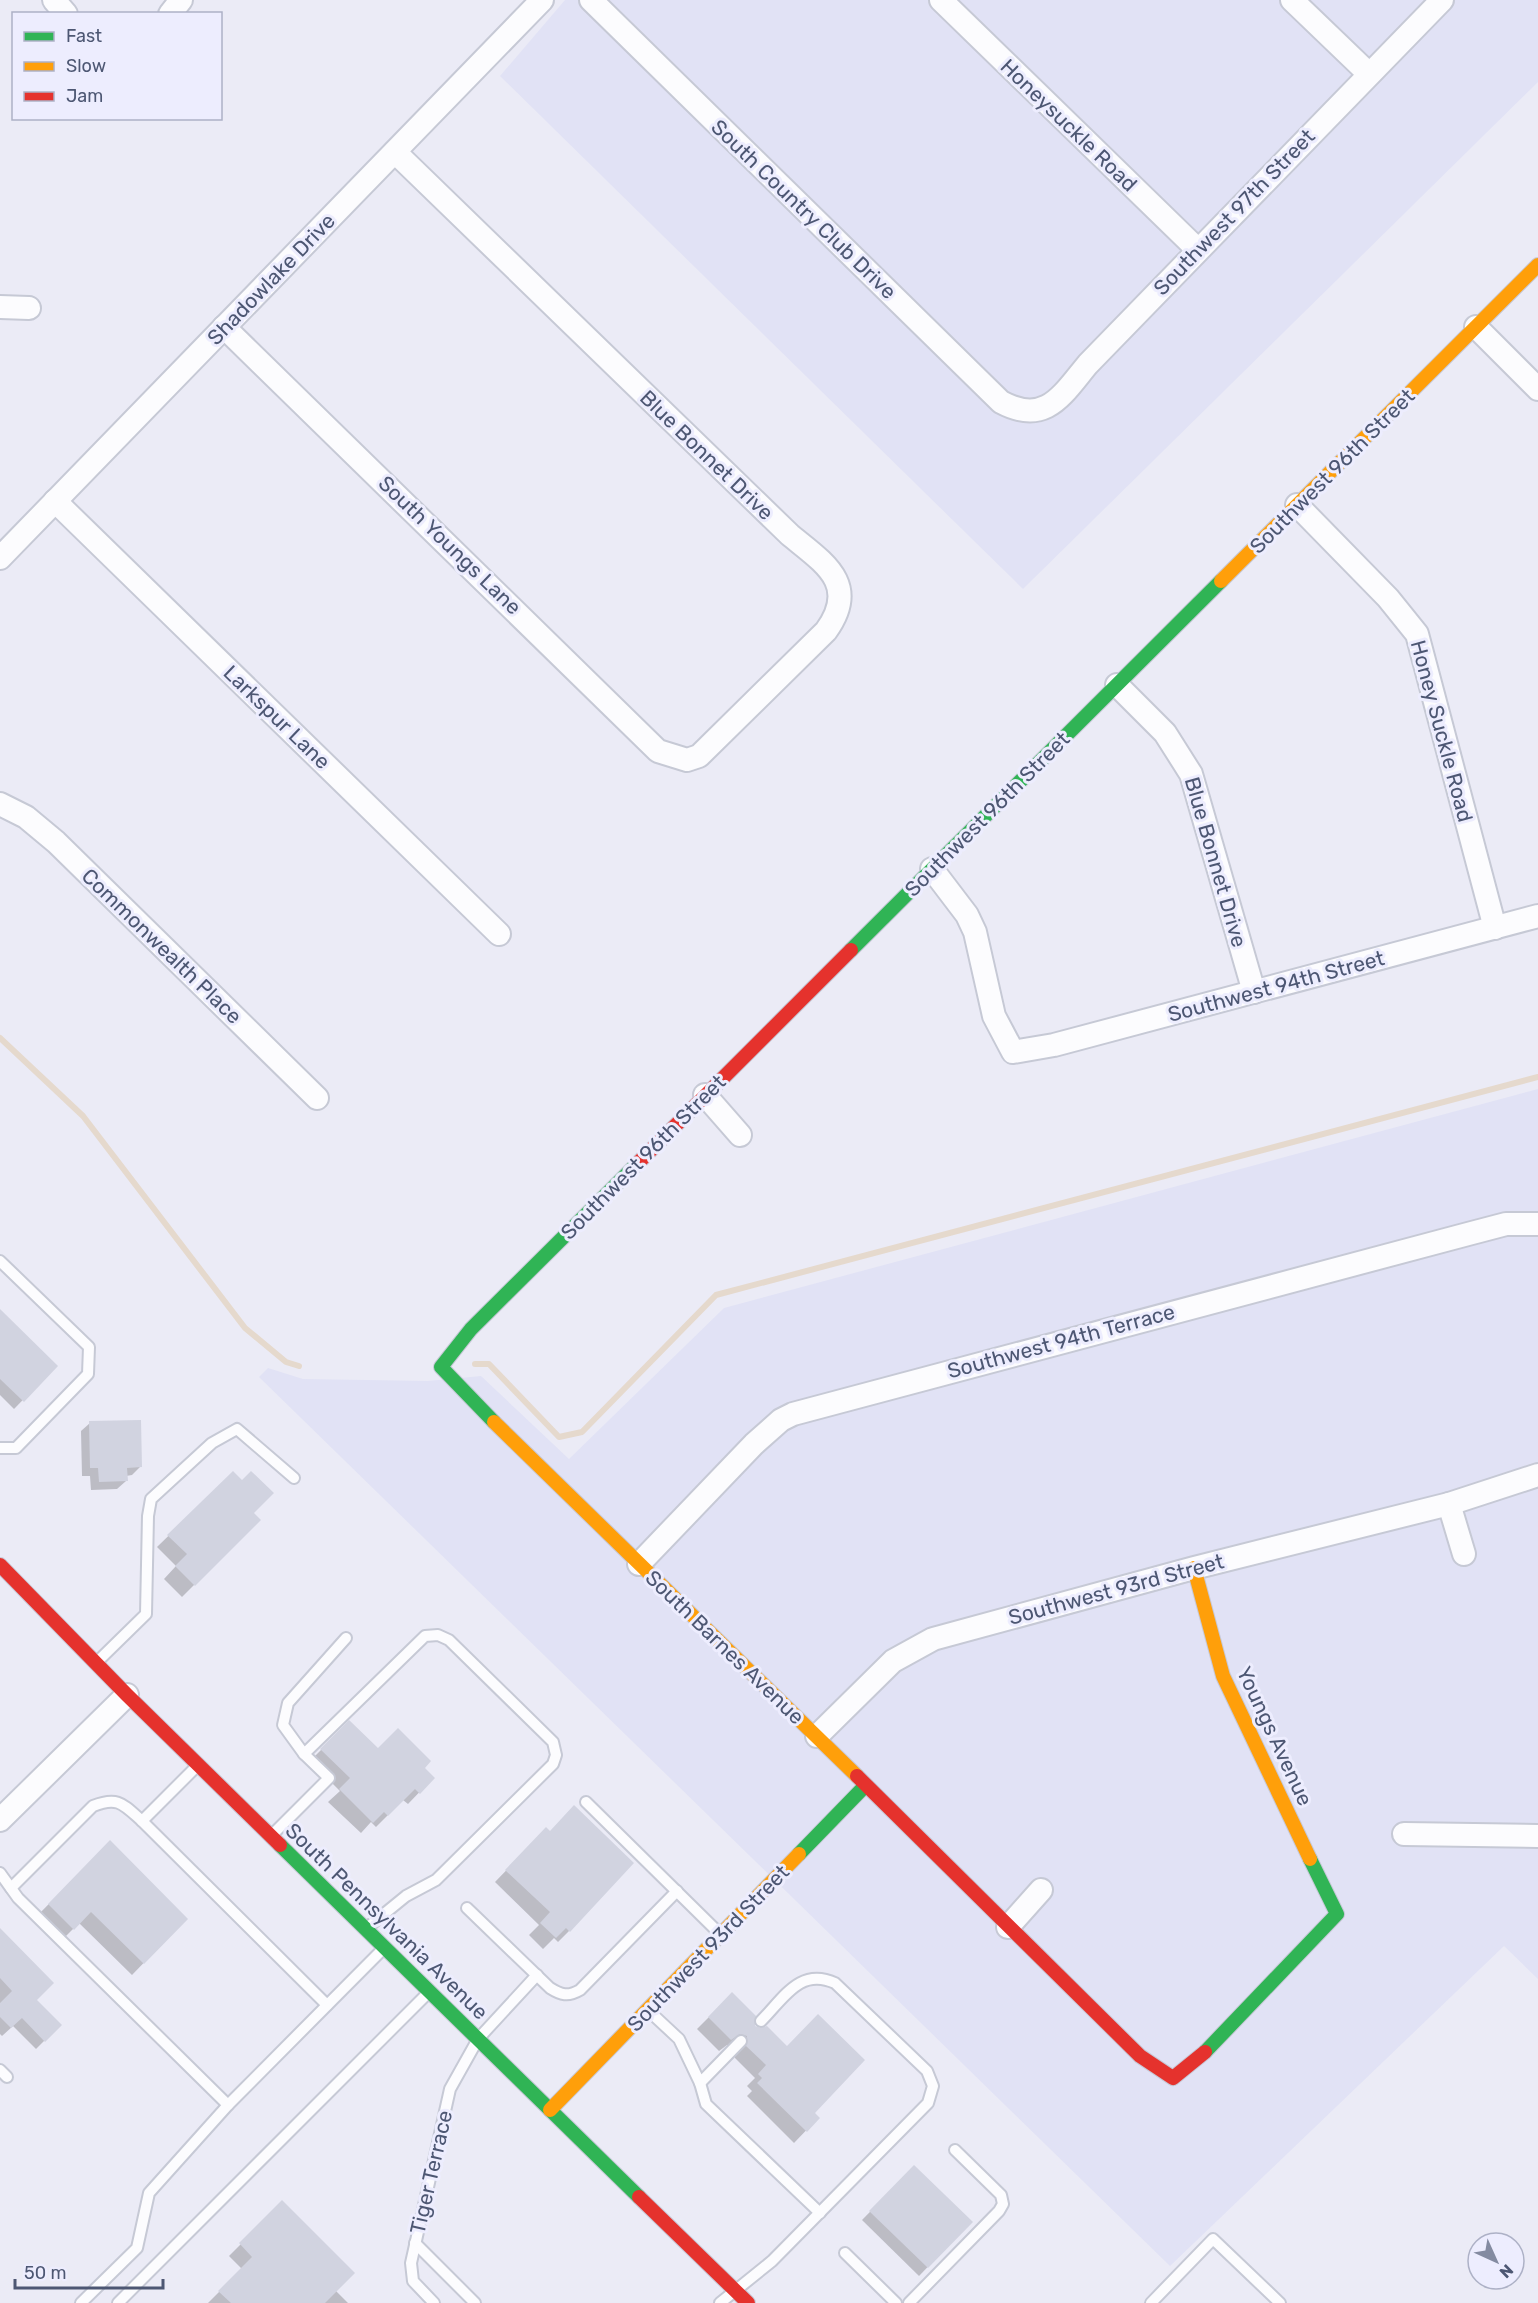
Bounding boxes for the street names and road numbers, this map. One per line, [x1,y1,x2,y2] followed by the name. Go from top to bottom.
[996,54,1142,196] street label: Honeysuckle Road
[706,114,902,304] street label: South Country Club Drive
[1148,124,1320,300] street label: Southwest 97th Street
[202,208,340,350] street label: Shadowlake Drive
[1244,383,1420,559] street label: Southwest 96th Street
[635,385,779,525] street label: Blue Bonnet Drive
[373,470,527,620] street label: South Youngs Lane
[1406,637,1478,825] street label: Honey Suckle Road
[219,660,335,774] street label: Larkspur Lane
[899,726,1075,902] street label: Southwest 96th Street
[1180,774,1252,950] street label: Blue Bonnet Drive
[77,863,247,1029] street label: Commonwealth Place
[1165,945,1387,1027] street label: Southwest 94th Street
[555,1069,731,1245] street label: Southwest 96th Street
[945,1299,1177,1383] street label: Southwest 94th Terrace
[1006,1548,1226,1630] street label: Southwest 93rd Street
[640,1565,810,1729] street label: South Barnes Avenue
[1232,1662,1318,1810] street label: Youngs Avenue
[281,1818,493,2024] street label: South Pennsylvania Avenue
[622,1860,794,2036] street label: Southwest 93rd Street
[405,2108,457,2236] street label: Tiger Terrace

